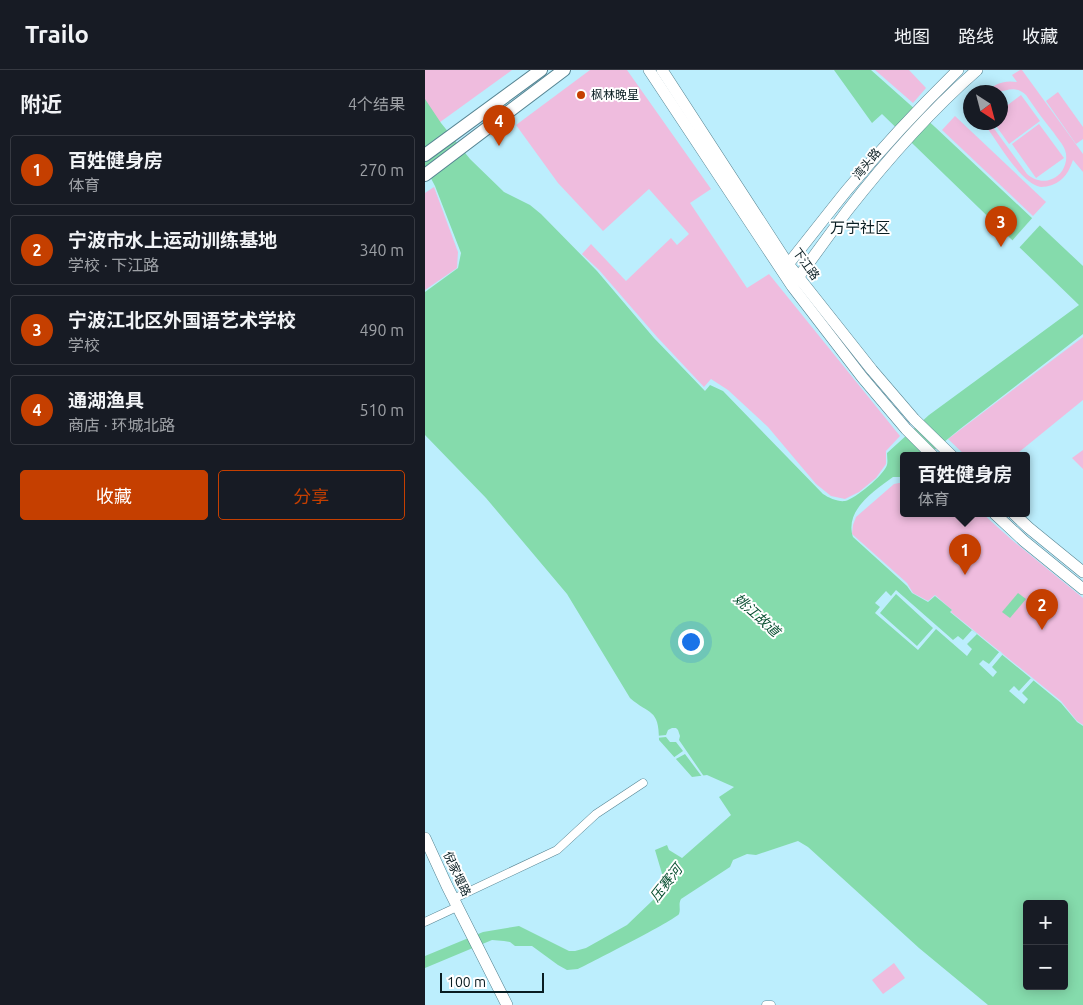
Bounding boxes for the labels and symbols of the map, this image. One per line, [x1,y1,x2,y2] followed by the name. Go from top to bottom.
[963,85,1008,130] north arrow
[591,88,639,101] place label: 枫林晚星
[575,89,587,101] marker: 枫林晚星
[483,105,515,146] pin: 4
[850,146,883,182] street label: 湾头路
[985,206,1017,247] pin: 3
[830,219,890,236] district label: 万宁社区
[791,245,822,282] street label: 下江路
[949,534,981,575] pin: 1
[1026,589,1058,630] pin: 2
[731,590,785,641] water label: 姚江故道
[678,629,704,655] your location
[441,849,473,898] street label: 倪家堰路
[647,859,687,904] water label: 压赛河
[440,970,544,993] scale bar

